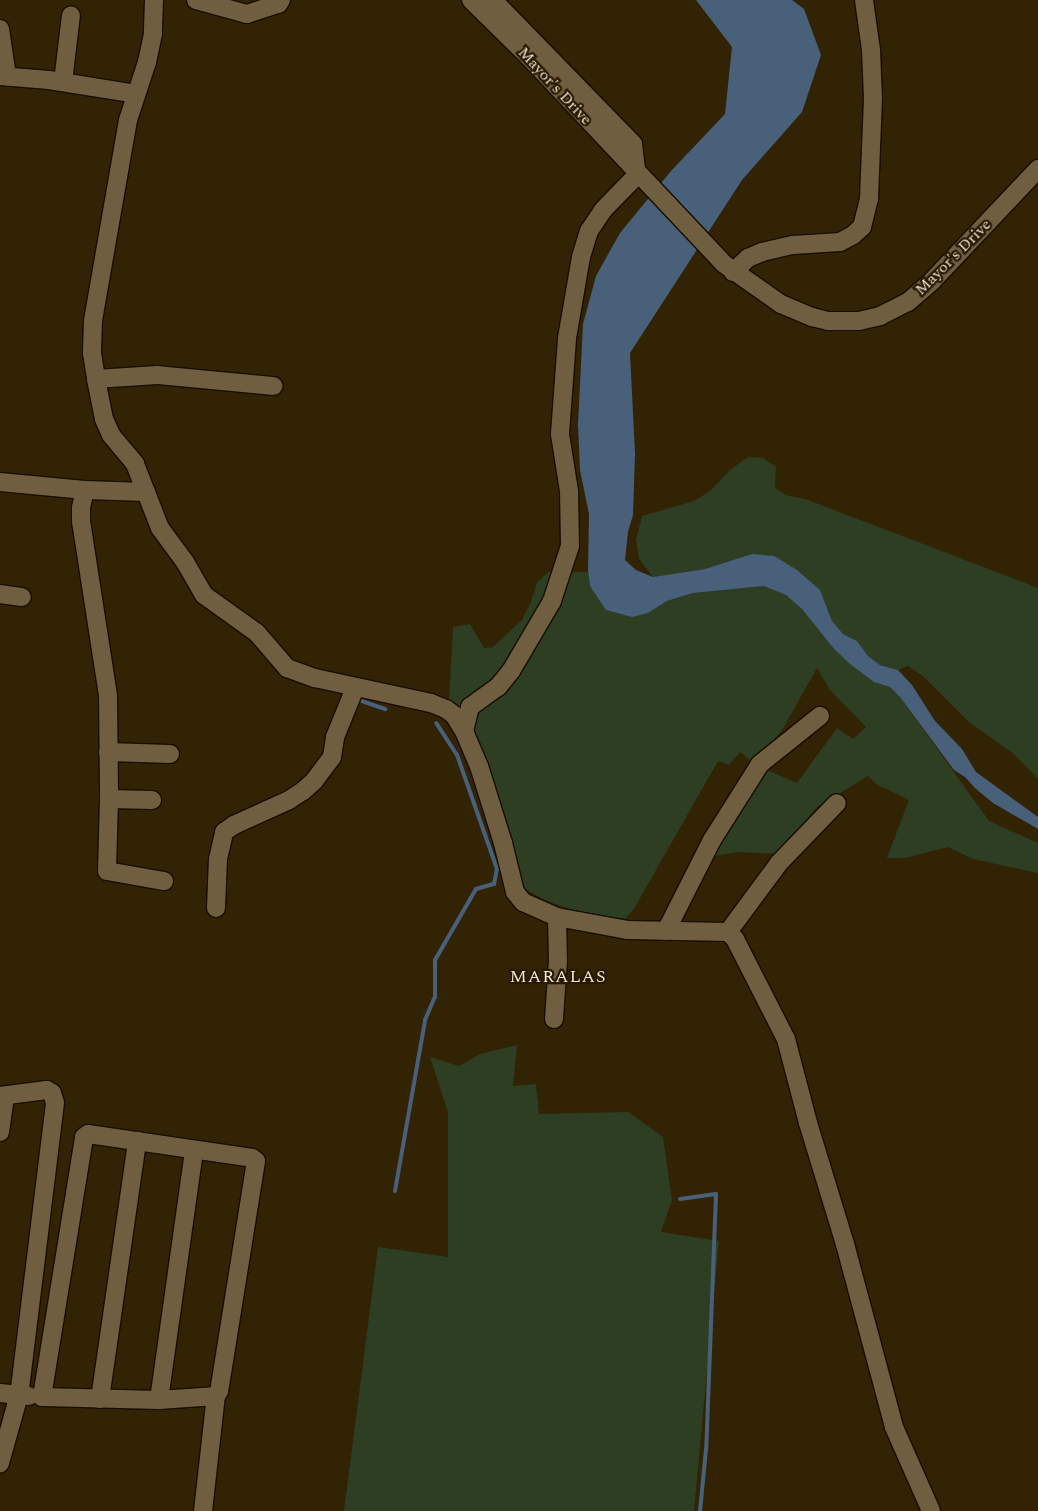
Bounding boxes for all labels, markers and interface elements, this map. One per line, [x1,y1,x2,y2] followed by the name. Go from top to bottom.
[514,43,596,129] street label: Mayor's Drive
[911,215,995,299] street label: Mayor's Drive
[509,966,607,988] district label: MARALAS

